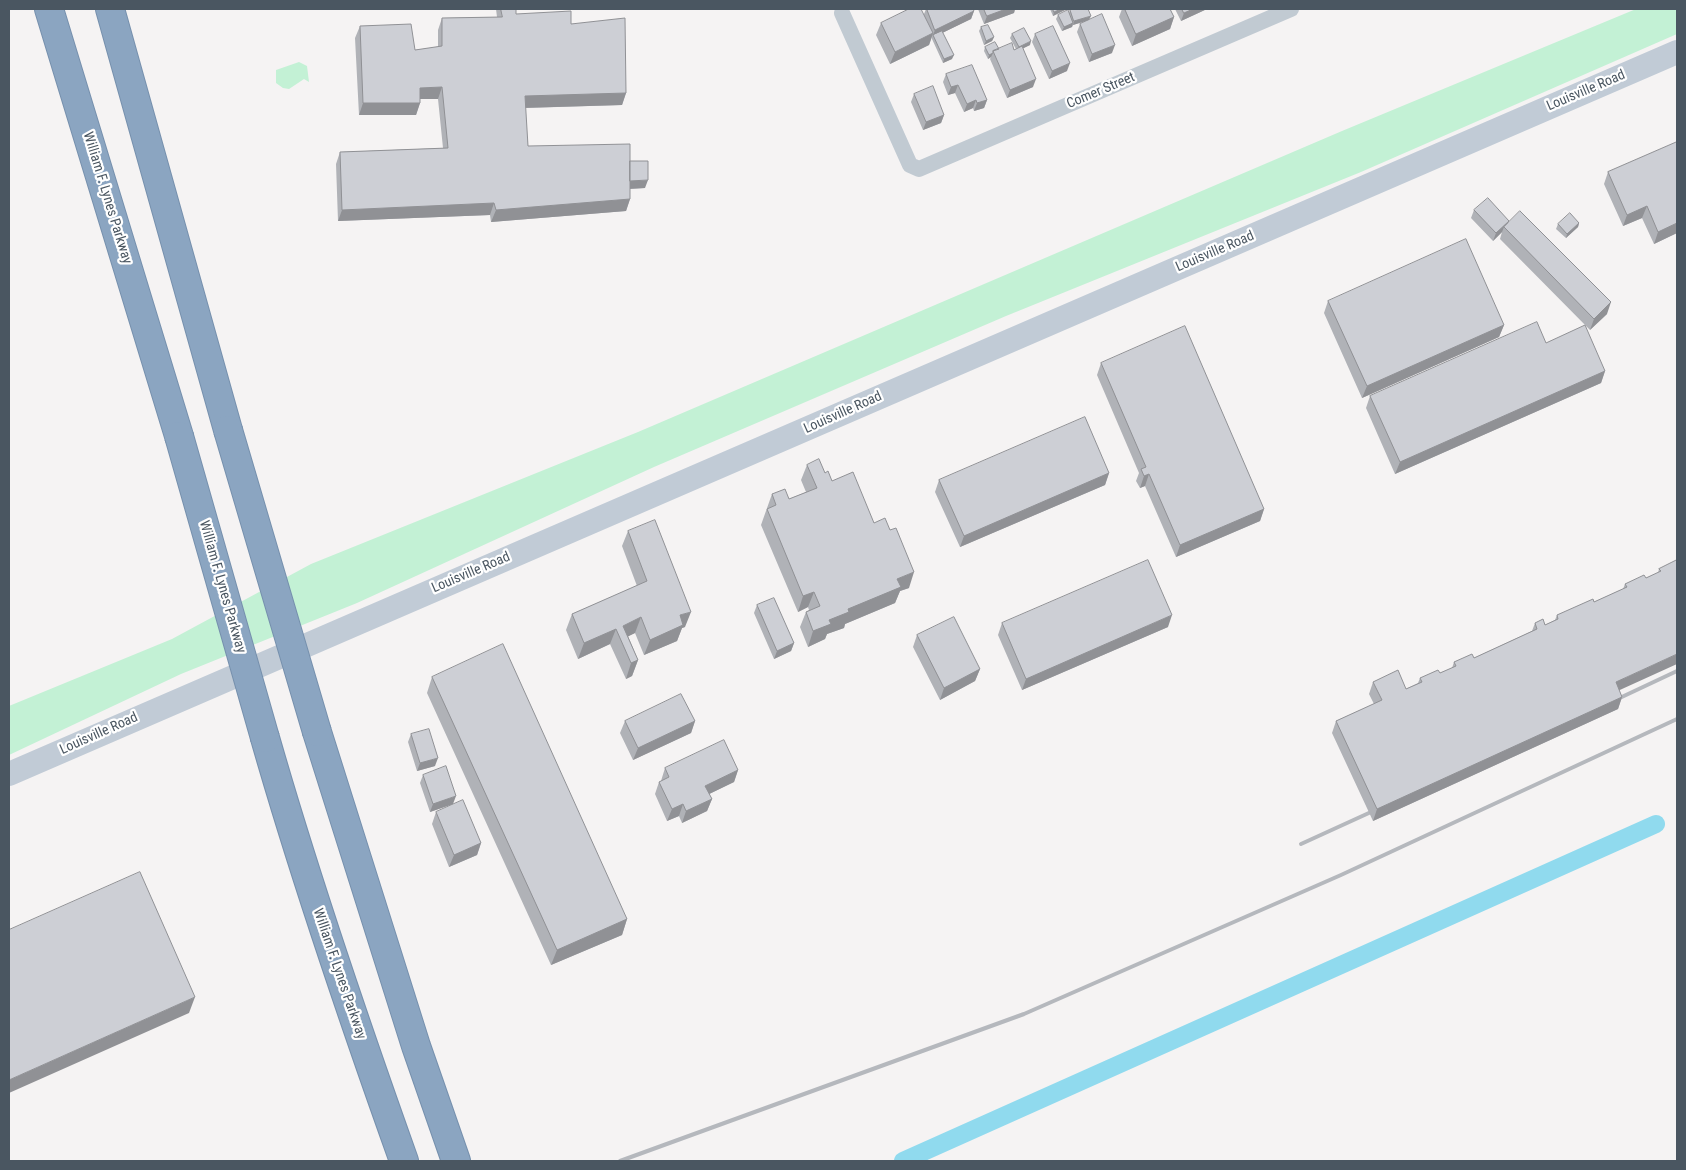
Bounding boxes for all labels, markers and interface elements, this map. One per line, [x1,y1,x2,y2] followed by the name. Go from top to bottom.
[1544,67,1628,115] street label: Louisville Road
[1064,69,1138,113] street label: Comer Street
[79,130,135,266] street label: William F. Lynes Parkway
[1173,228,1257,276] street label: Louisville Road
[801,388,885,438] street label: Louisville Road
[195,519,249,655] street label: William F. Lynes Parkway
[429,549,513,597] street label: Louisville Road
[57,709,141,759] street label: Louisville Road
[309,906,369,1042] street label: William F. Lynes Parkway

